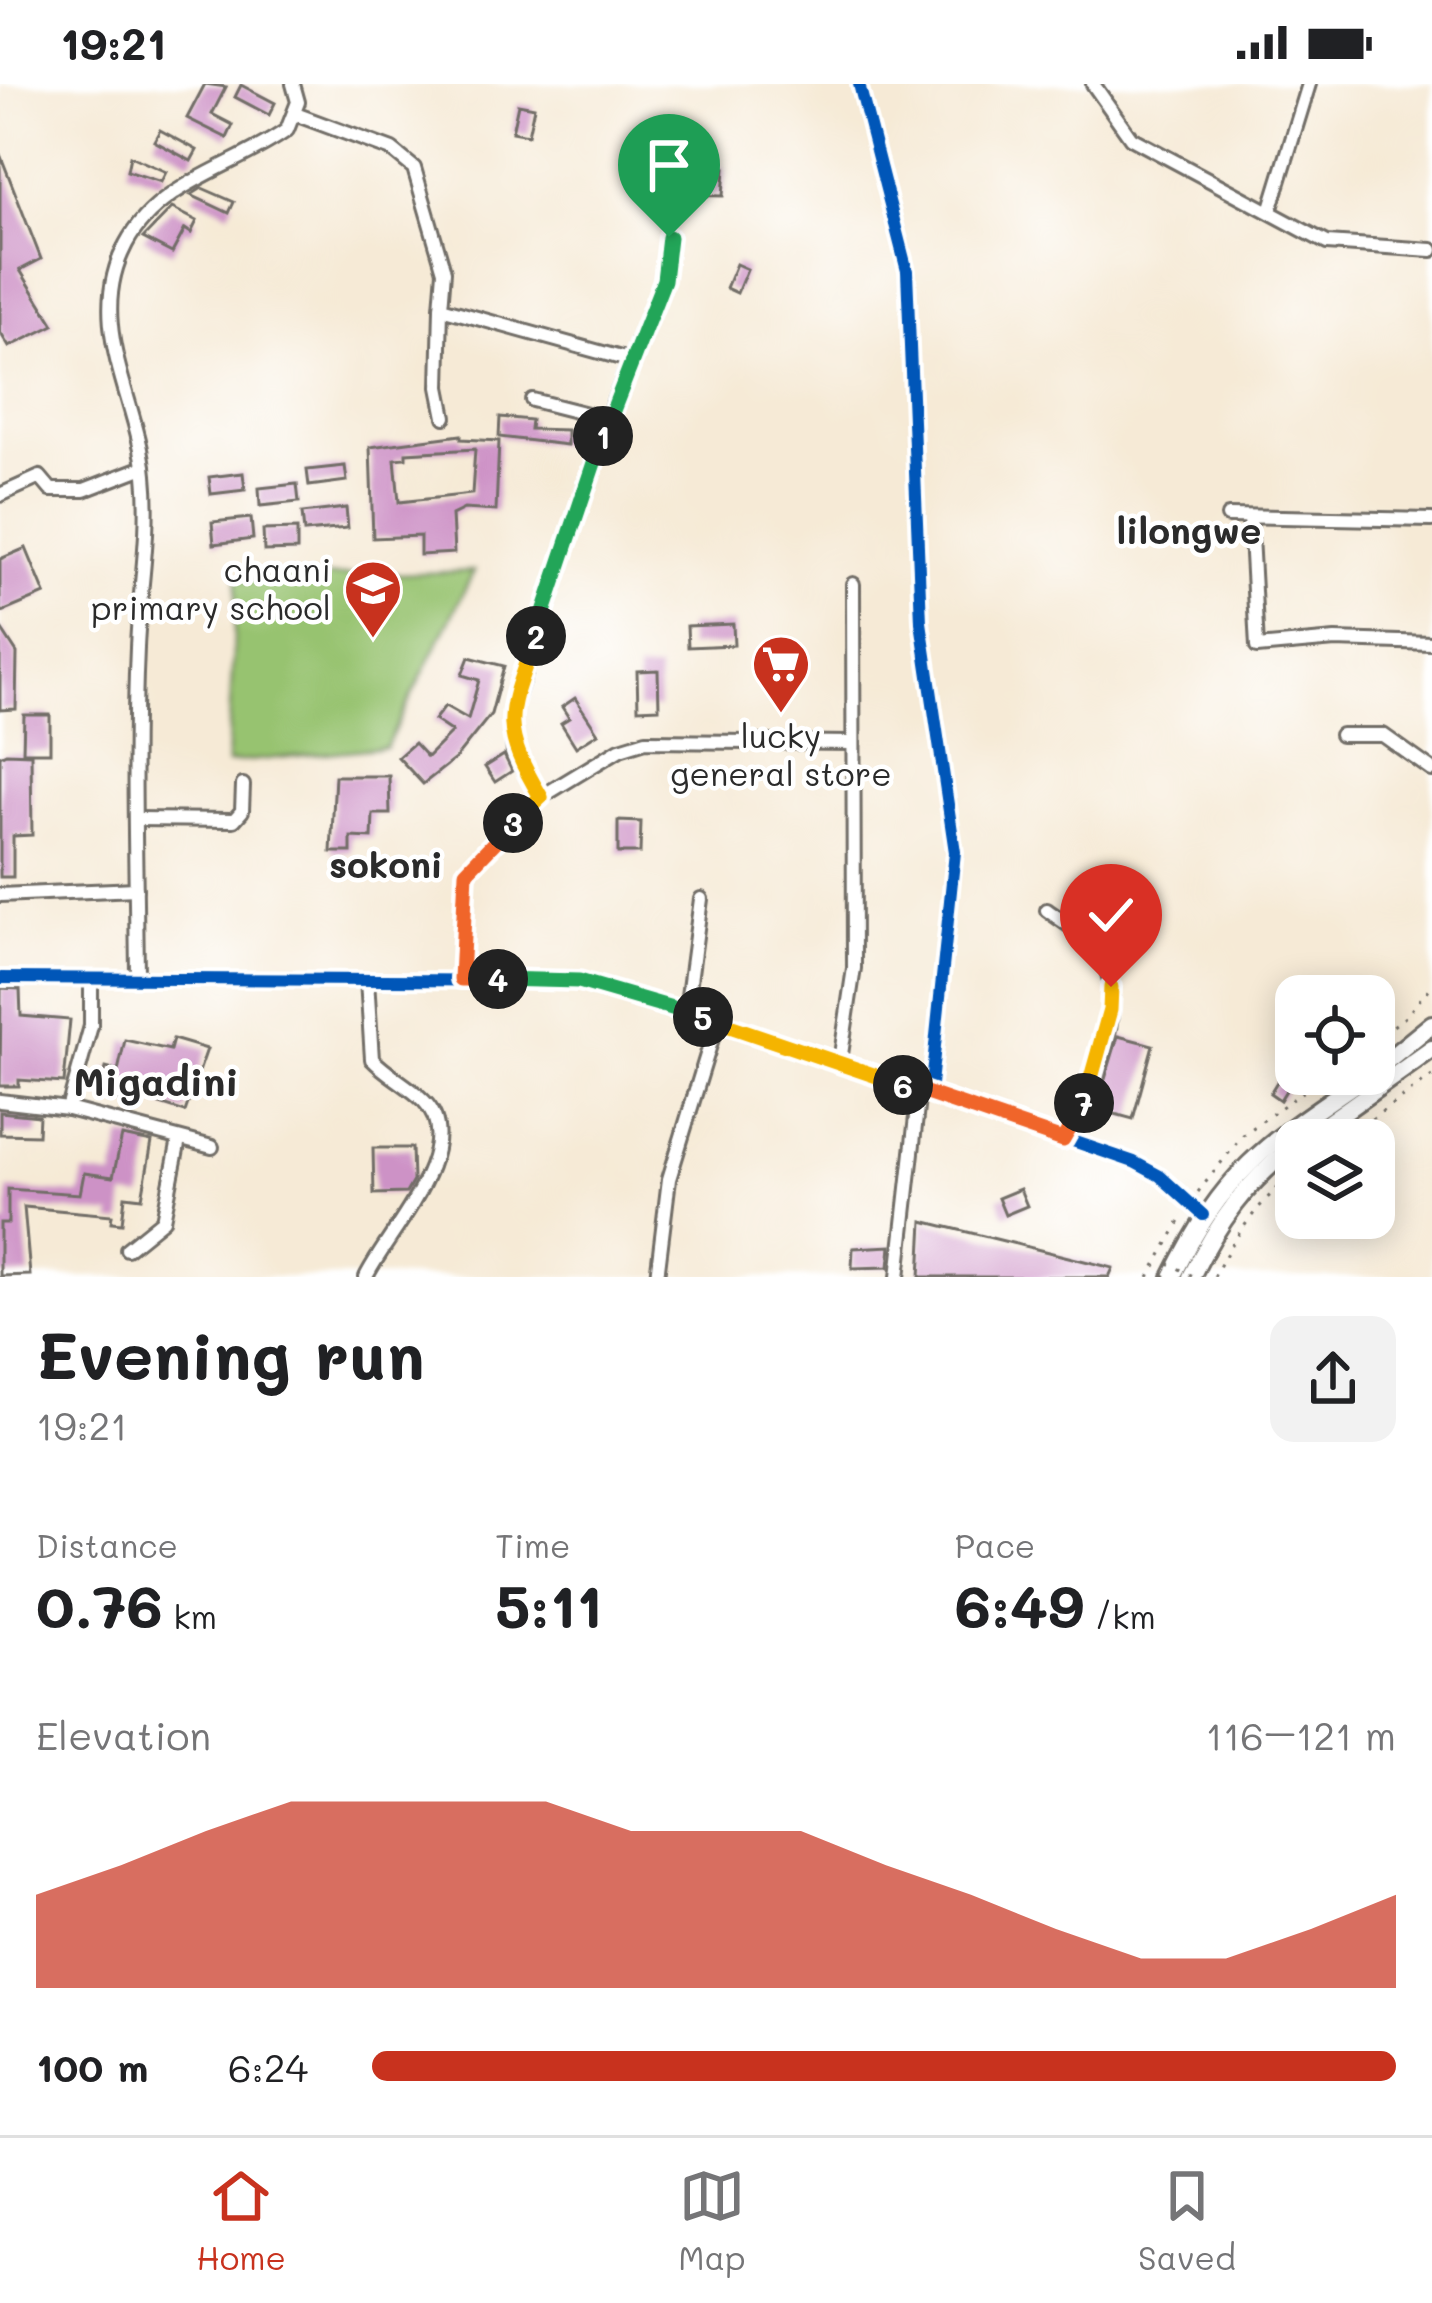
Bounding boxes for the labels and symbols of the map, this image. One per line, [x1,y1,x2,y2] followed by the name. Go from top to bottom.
[618,114,720,237] pin
[573,406,633,466] pin: 1
[1117,506,1261,553] district label: lilongwe
[91,547,331,629] place label: chaani primary school
[342,558,404,640] school or university icon: chaani primary school
[506,606,566,666] pin: 2
[750,633,812,715] supermarket icon: lucky general store
[670,713,892,794] place label: lucky general store
[483,793,543,853] pin: 3
[329,840,443,887] district label: sokoni
[1060,864,1162,987] pin
[468,949,528,1009] pin: 4
[673,987,733,1047] pin: 5
[73,1055,239,1106] district label: Migadini
[873,1055,933,1115] pin: 6
[1054,1073,1114,1133] pin: 7

